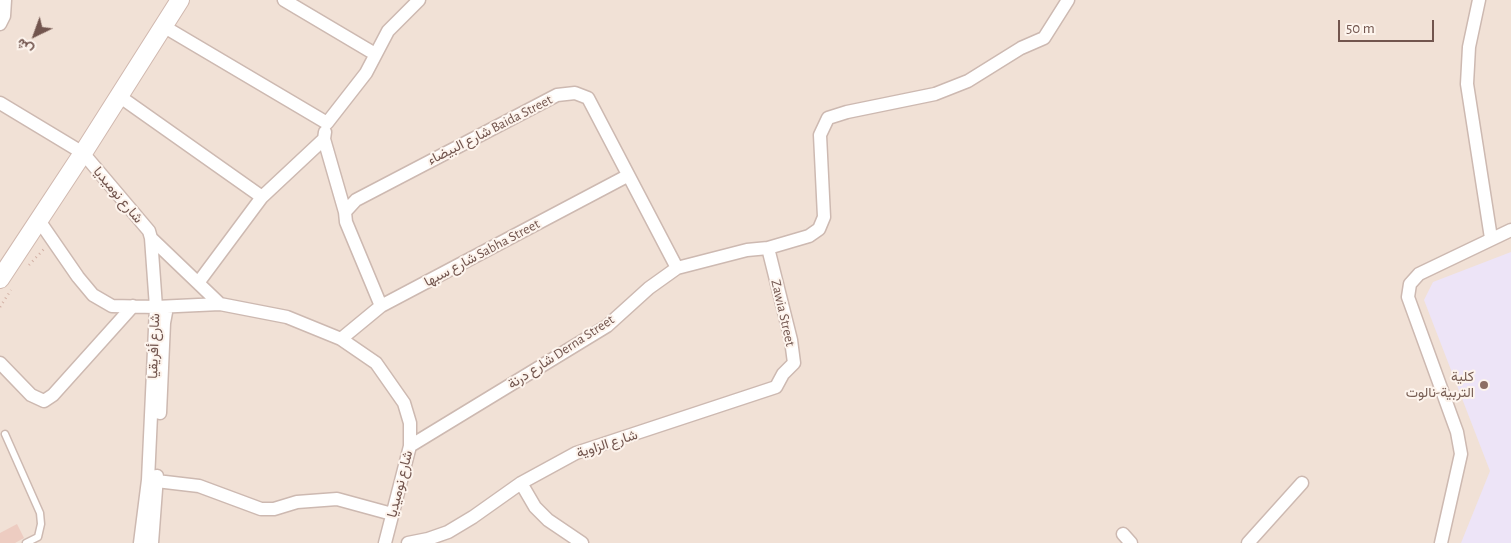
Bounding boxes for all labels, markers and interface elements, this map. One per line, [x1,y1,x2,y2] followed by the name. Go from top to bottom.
[10,10,60,60] north arrow
[1341,10,1437,42] scale bar
[1346,21,1375,36] text: 50 m
[14,35,36,57] text: ش
[425,91,555,169] street label: شارع البيضاء Baida Street
[89,163,147,227] street label: شارع نوميديا
[421,215,543,291] street label: شارع سبها Sabha Street
[767,278,799,348] street label: Zawia Street
[505,311,617,393] street label: شارع درنة Derna Street
[144,313,164,379] street label: شارع أفريقيا
[1406,369,1474,402] place label: كلية التربية-نالوت
[1478,379,1490,391] marker: كلية التربية-نالوت
[574,426,640,462] street label: شارع الزاوية
[384,449,416,519] street label: شارع نوميديا

